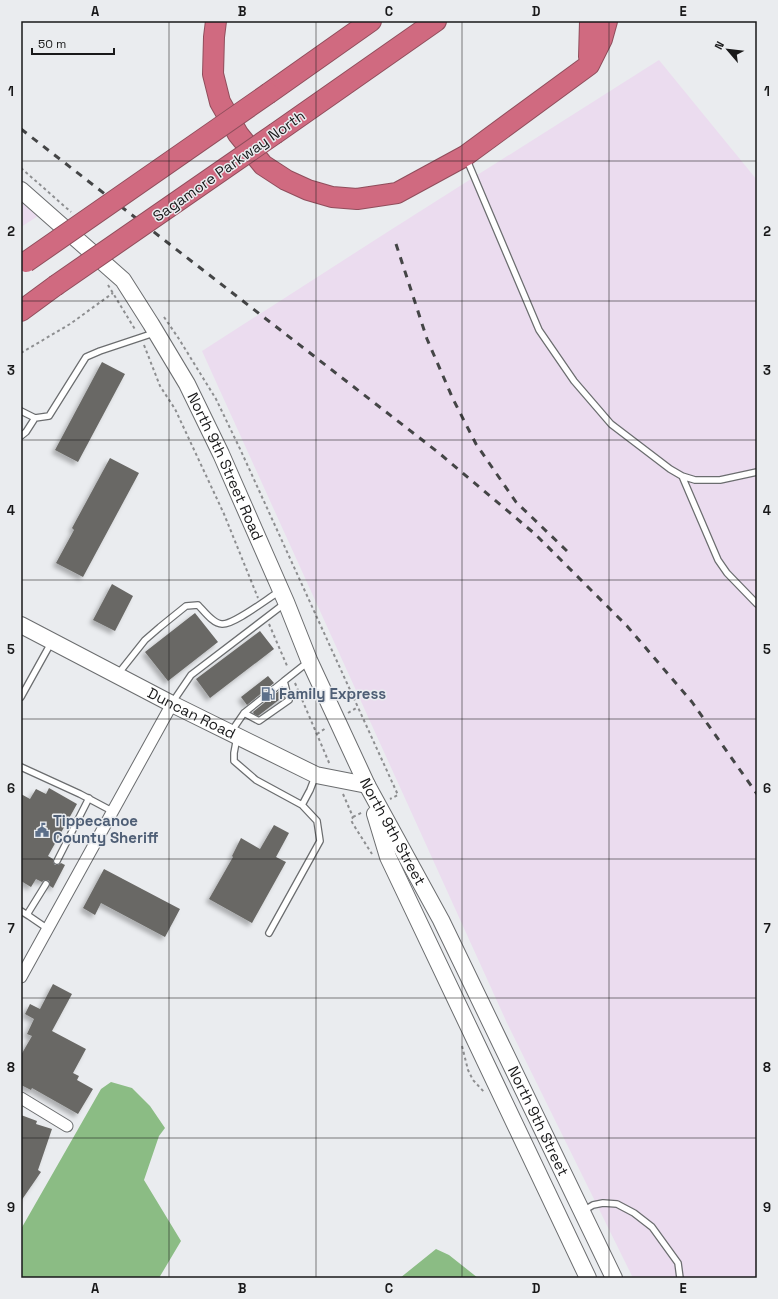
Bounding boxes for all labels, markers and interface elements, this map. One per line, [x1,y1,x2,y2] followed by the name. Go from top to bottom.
[91,3,100,20] text: A
[238,3,247,20] text: B
[385,3,393,20] text: C
[532,3,541,20] text: D
[679,3,687,20] text: E
[32,30,114,56] scale bar
[708,30,748,70] north arrow
[38,36,66,52] text: 50 m
[711,39,727,52] text: N
[8,83,14,100] text: 1
[764,83,770,100] text: 1
[149,106,309,225] street label: Sagamore Parkway North
[7,223,15,240] text: 2
[763,223,771,240] text: 2
[7,362,15,379] text: 3
[763,362,771,379] text: 3
[184,389,268,543] street label: North 9th Street Road
[7,502,15,519] text: 4
[763,502,771,519] text: 4
[7,641,15,658] text: 5
[763,641,771,658] text: 5
[144,683,239,743] street label: Duncan Road
[279,684,386,703] place label: Family Express
[260,686,276,702] fuel station icon: Family Express
[356,775,430,889] street label: North 9th Street
[7,780,15,797] text: 6
[763,780,771,797] text: 6
[53,811,159,847] place label: Tippecanoe County Sheriff
[34,822,50,838] public building icon: Tippecanoe County Sheriff
[7,920,15,937] text: 7
[763,920,771,937] text: 7
[7,1059,15,1076] text: 8
[763,1059,771,1076] text: 8
[504,1063,573,1179] street label: North 9th Street
[7,1199,15,1216] text: 9
[763,1199,771,1216] text: 9
[91,1280,100,1297] text: A
[238,1280,247,1297] text: B
[385,1280,393,1297] text: C
[532,1280,541,1297] text: D
[679,1280,687,1297] text: E

